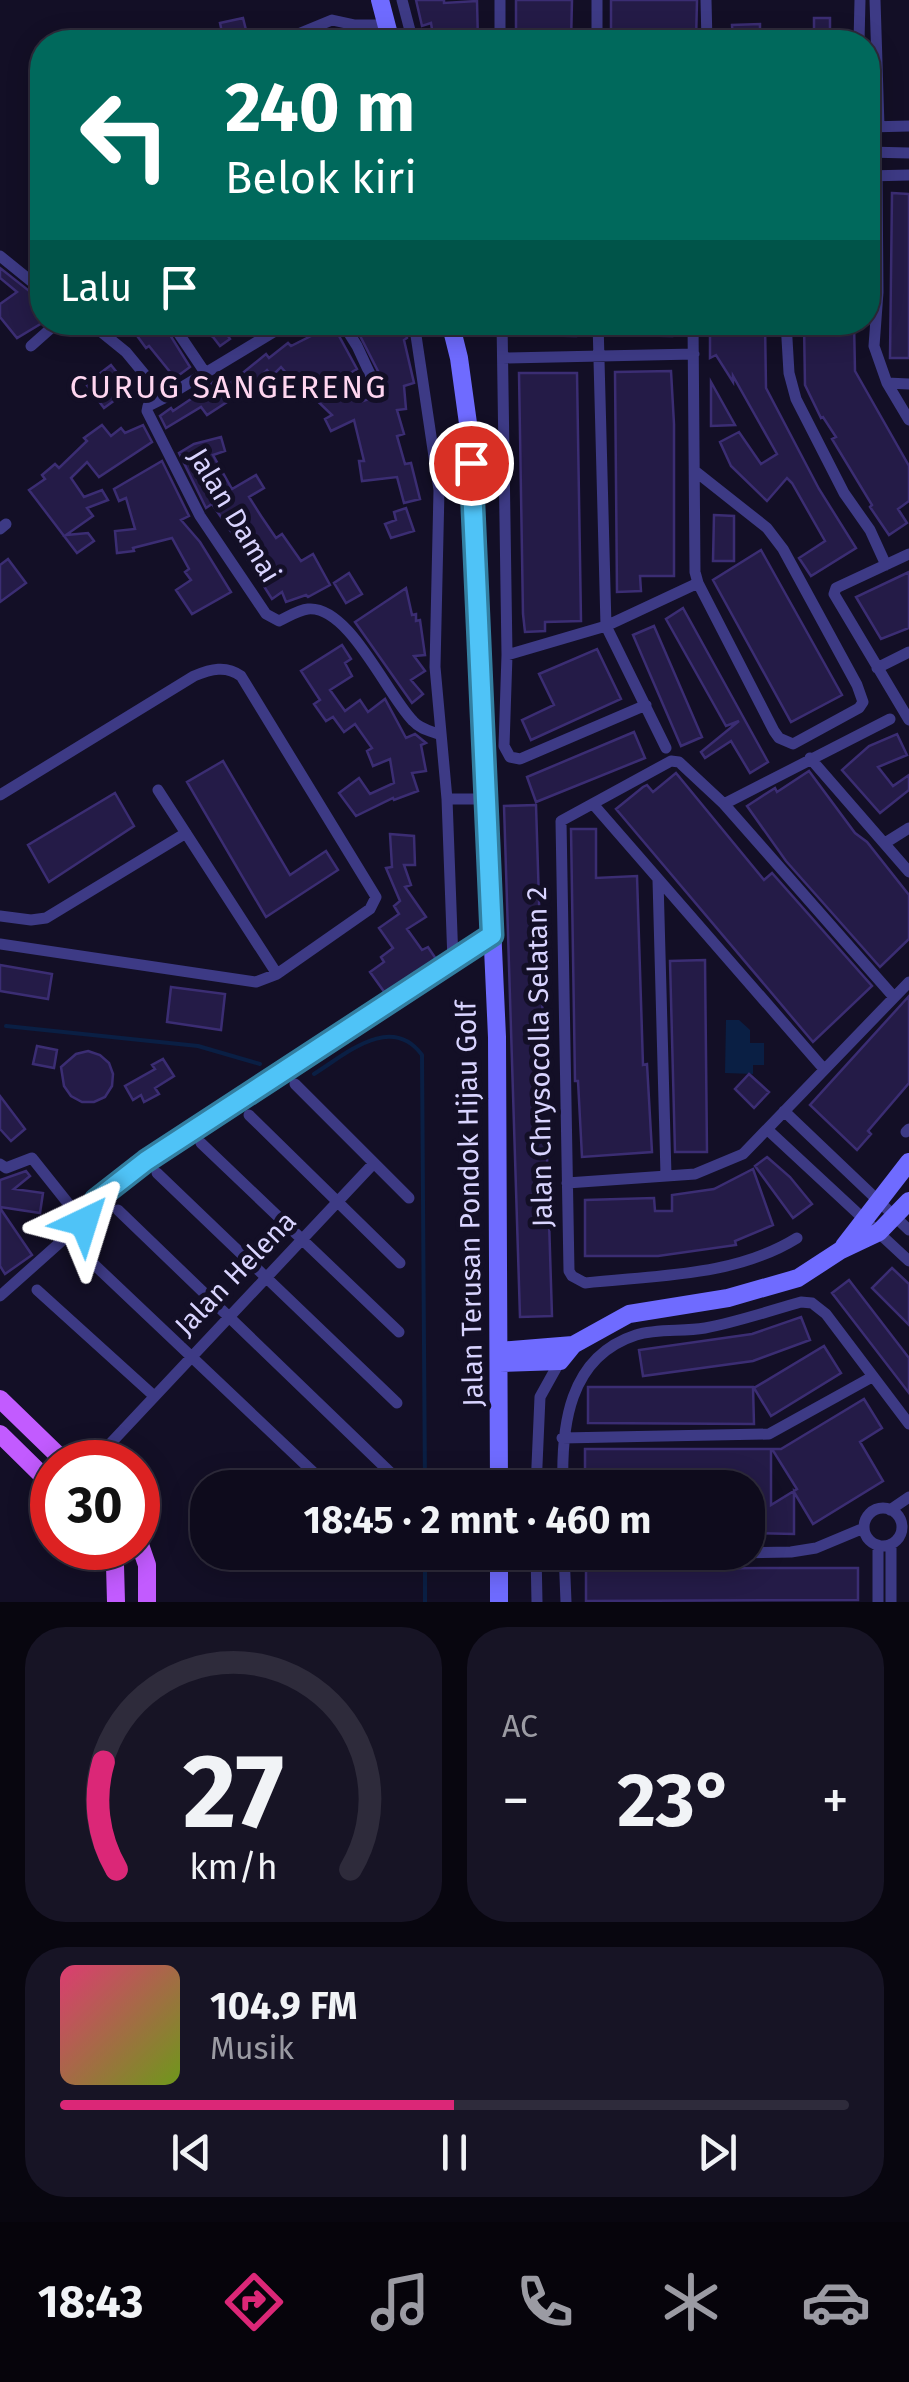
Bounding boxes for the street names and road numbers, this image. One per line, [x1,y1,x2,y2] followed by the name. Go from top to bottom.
[182,442,288,588] street label: Jalan Damai
[520,886,559,1228] street label: Jalan Chrysocolla Selatan 2
[449,998,490,1407] street label: Jalan Terusan Pondok Hijau Golf
[168,1204,303,1342] street label: Jalan Helena

